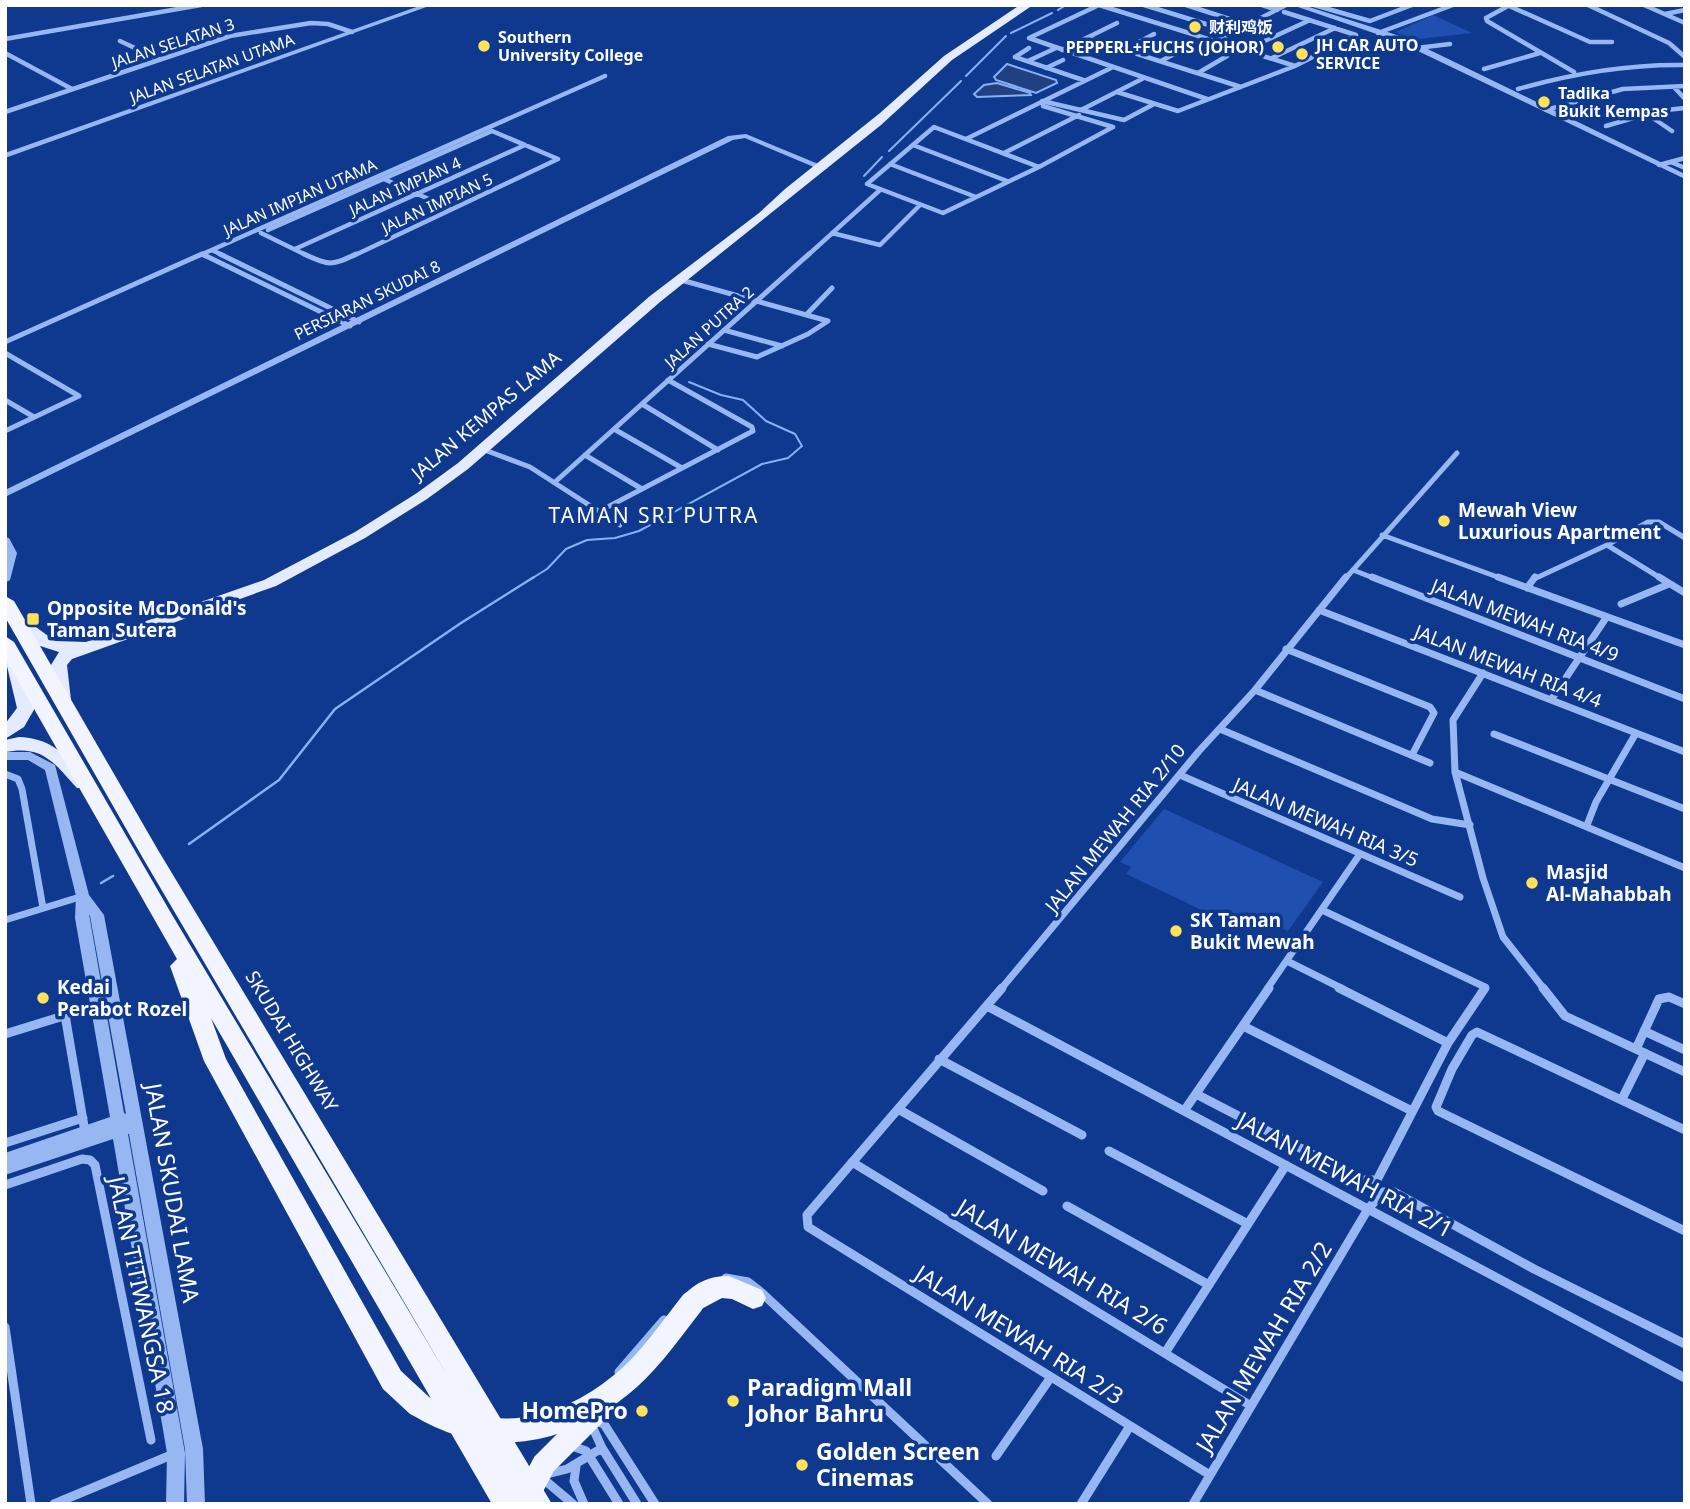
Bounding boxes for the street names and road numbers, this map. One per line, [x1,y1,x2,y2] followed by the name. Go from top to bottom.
[107,13,237,74] street label: JALAN SELATAN 3
[125,28,298,109] street label: JALAN SELATAN UTAMA
[344,151,464,221] street label: JALAN IMPIAN 4
[218,153,381,242] street label: JALAN IMPIAN UTAMA
[376,168,496,239] street label: JALAN IMPIAN 5
[290,255,444,345] street label: PERSIARAN SKUDAI 8
[658,281,758,374] street label: JALAN PUTRA 2
[404,344,567,487] street label: JALAN KEMPAS LAMA
[1426,572,1622,668] street label: JALAN MEWAH RIA 4/9
[1409,618,1606,714] street label: JALAN MEWAH RIA 4/4
[1038,738,1191,919] street label: JALAN MEWAH RIA 2/10
[1228,770,1423,873] street label: JALAN MEWAH RIA 3/5
[240,966,345,1117] street label: SKUDAI HIGHWAY
[138,1079,208,1305] street label: JALAN SKUDAI LAMA
[1230,1103,1459,1245] street label: JALAN MEWAH RIA 2/1
[101,1171,183,1416] street label: JALAN TITIWANGSA 18
[949,1189,1174,1342] street label: JALAN MEWAH RIA 2/6
[1186,1235,1339,1460] street label: JALAN MEWAH RIA 2/2
[907,1256,1130,1411] street label: JALAN MEWAH RIA 2/3

